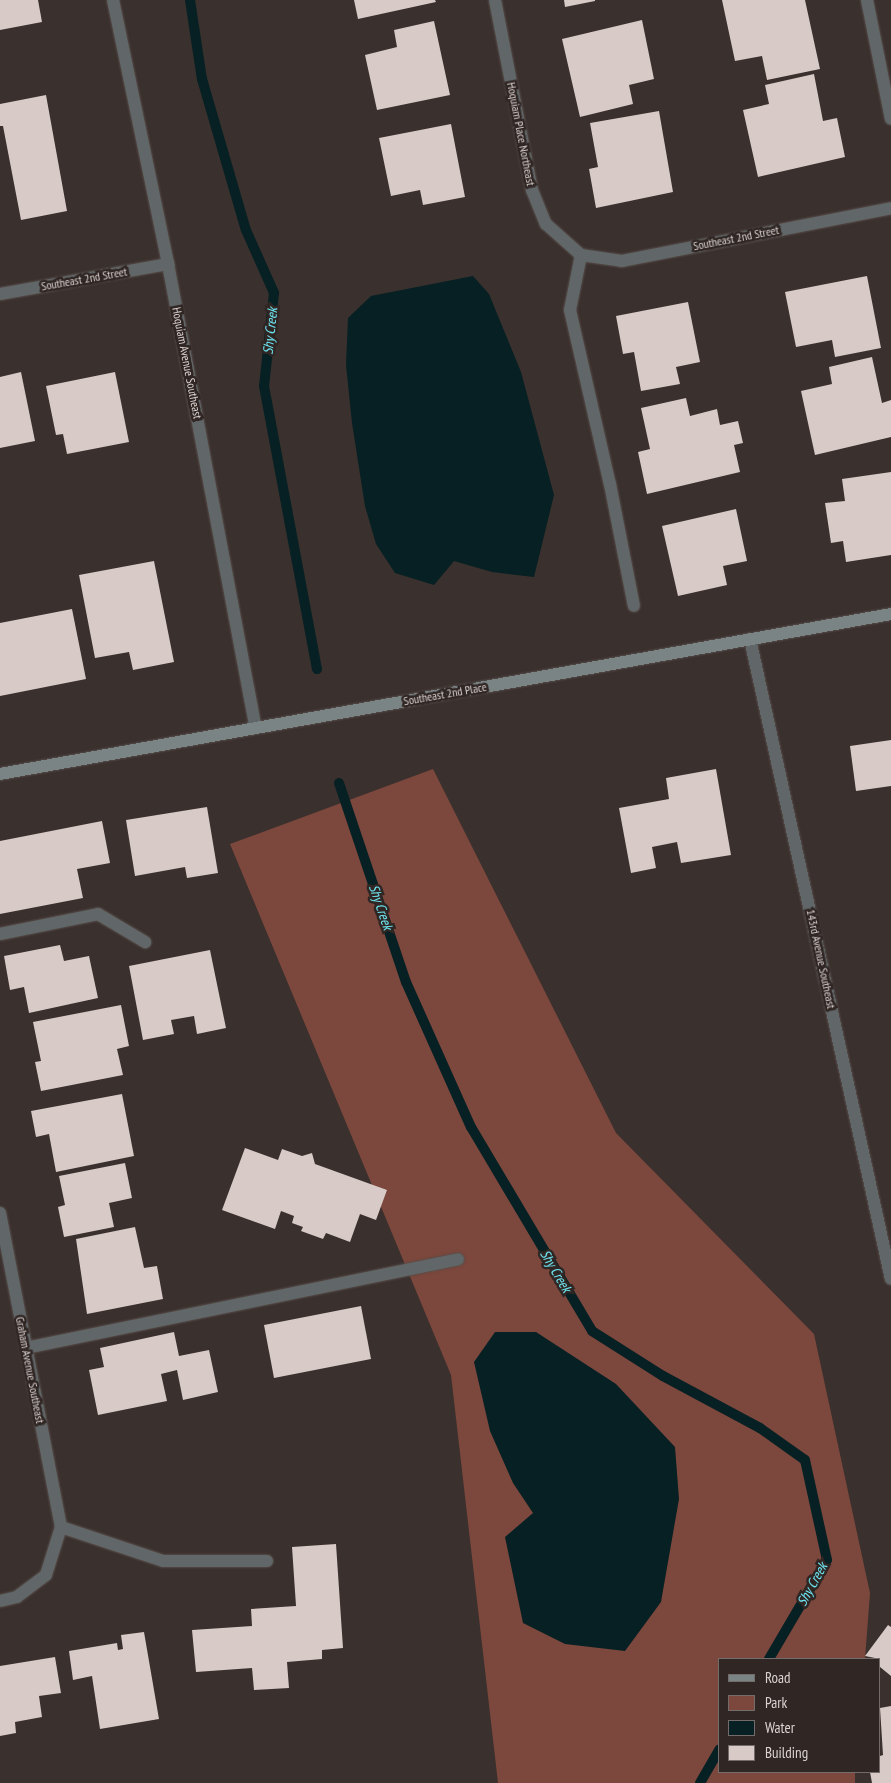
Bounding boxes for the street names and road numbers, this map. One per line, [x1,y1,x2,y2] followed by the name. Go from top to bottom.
[504,81,538,187] street label: Hoquiam Place Northeast
[692,223,780,253] street label: Southeast 2nd Street
[40,264,128,294] street label: Southeast 2nd Street
[169,306,205,420] street label: Hoquiam Avenue Southeast
[402,680,488,708] street label: Southeast 2nd Place
[803,908,839,1010] street label: 143rd Avenue Southeast
[13,1315,47,1425] street label: Graham Avenue Southeast

